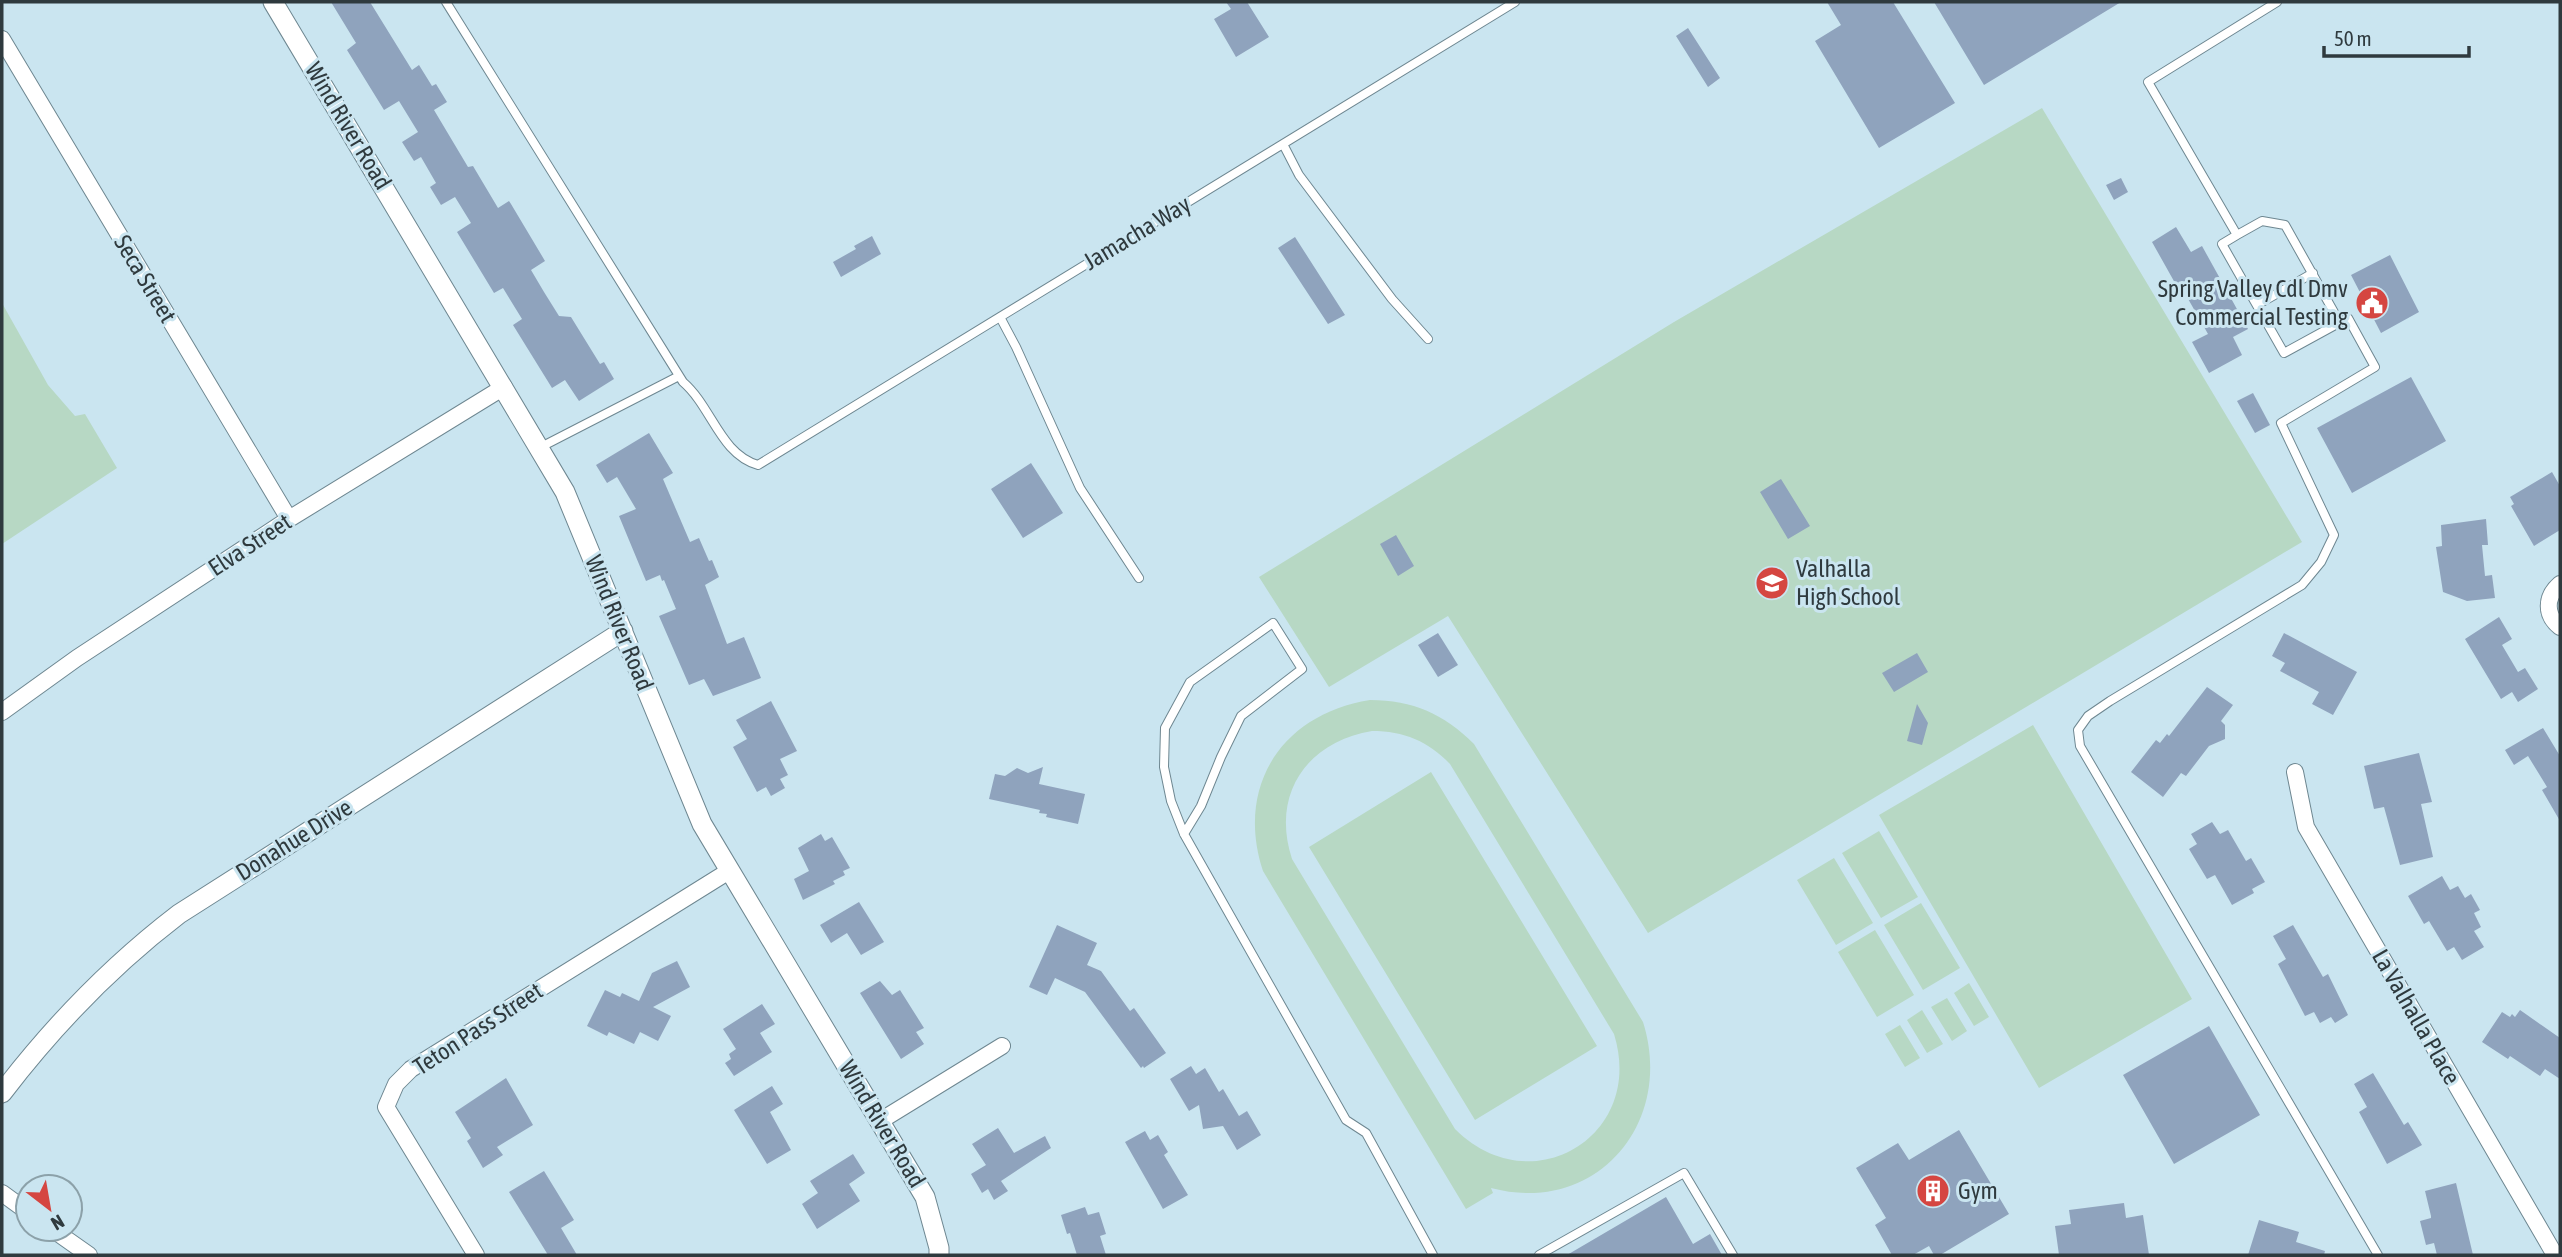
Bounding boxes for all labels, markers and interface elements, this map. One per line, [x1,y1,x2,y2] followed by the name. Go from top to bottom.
[2324,14,2469,58] scale bar
[2334,26,2372,50] text: 50 m
[300,57,397,194] street label: Wind River Road
[1078,190,1195,275] street label: Jamacha Way
[109,230,182,327] street label: Seca Street
[2158,275,2349,330] place label: Spring Valley Cdl Dmv Commercial Testing
[2353,284,2391,322] public building icon: Spring Valley Cdl Dmv Commercial Testing
[203,508,296,581] street label: Elva Street
[580,551,659,694] street label: Wind River Road
[1796,555,1901,610] place label: Valhalla High School
[1753,564,1791,602] school or university icon: Valhalla High School
[231,793,357,886] street label: Donahue Drive
[2367,944,2466,1089] street label: La Valhalla Place
[408,977,547,1080] street label: Teton Pass Street
[834,1055,931,1192] street label: Wind River Road
[1914,1172,1952,1210] building icon: Gym
[14,1173,84,1243] north arrow
[1958,1177,1998,1204] place label: Gym
[47,1210,68,1235] text: N

